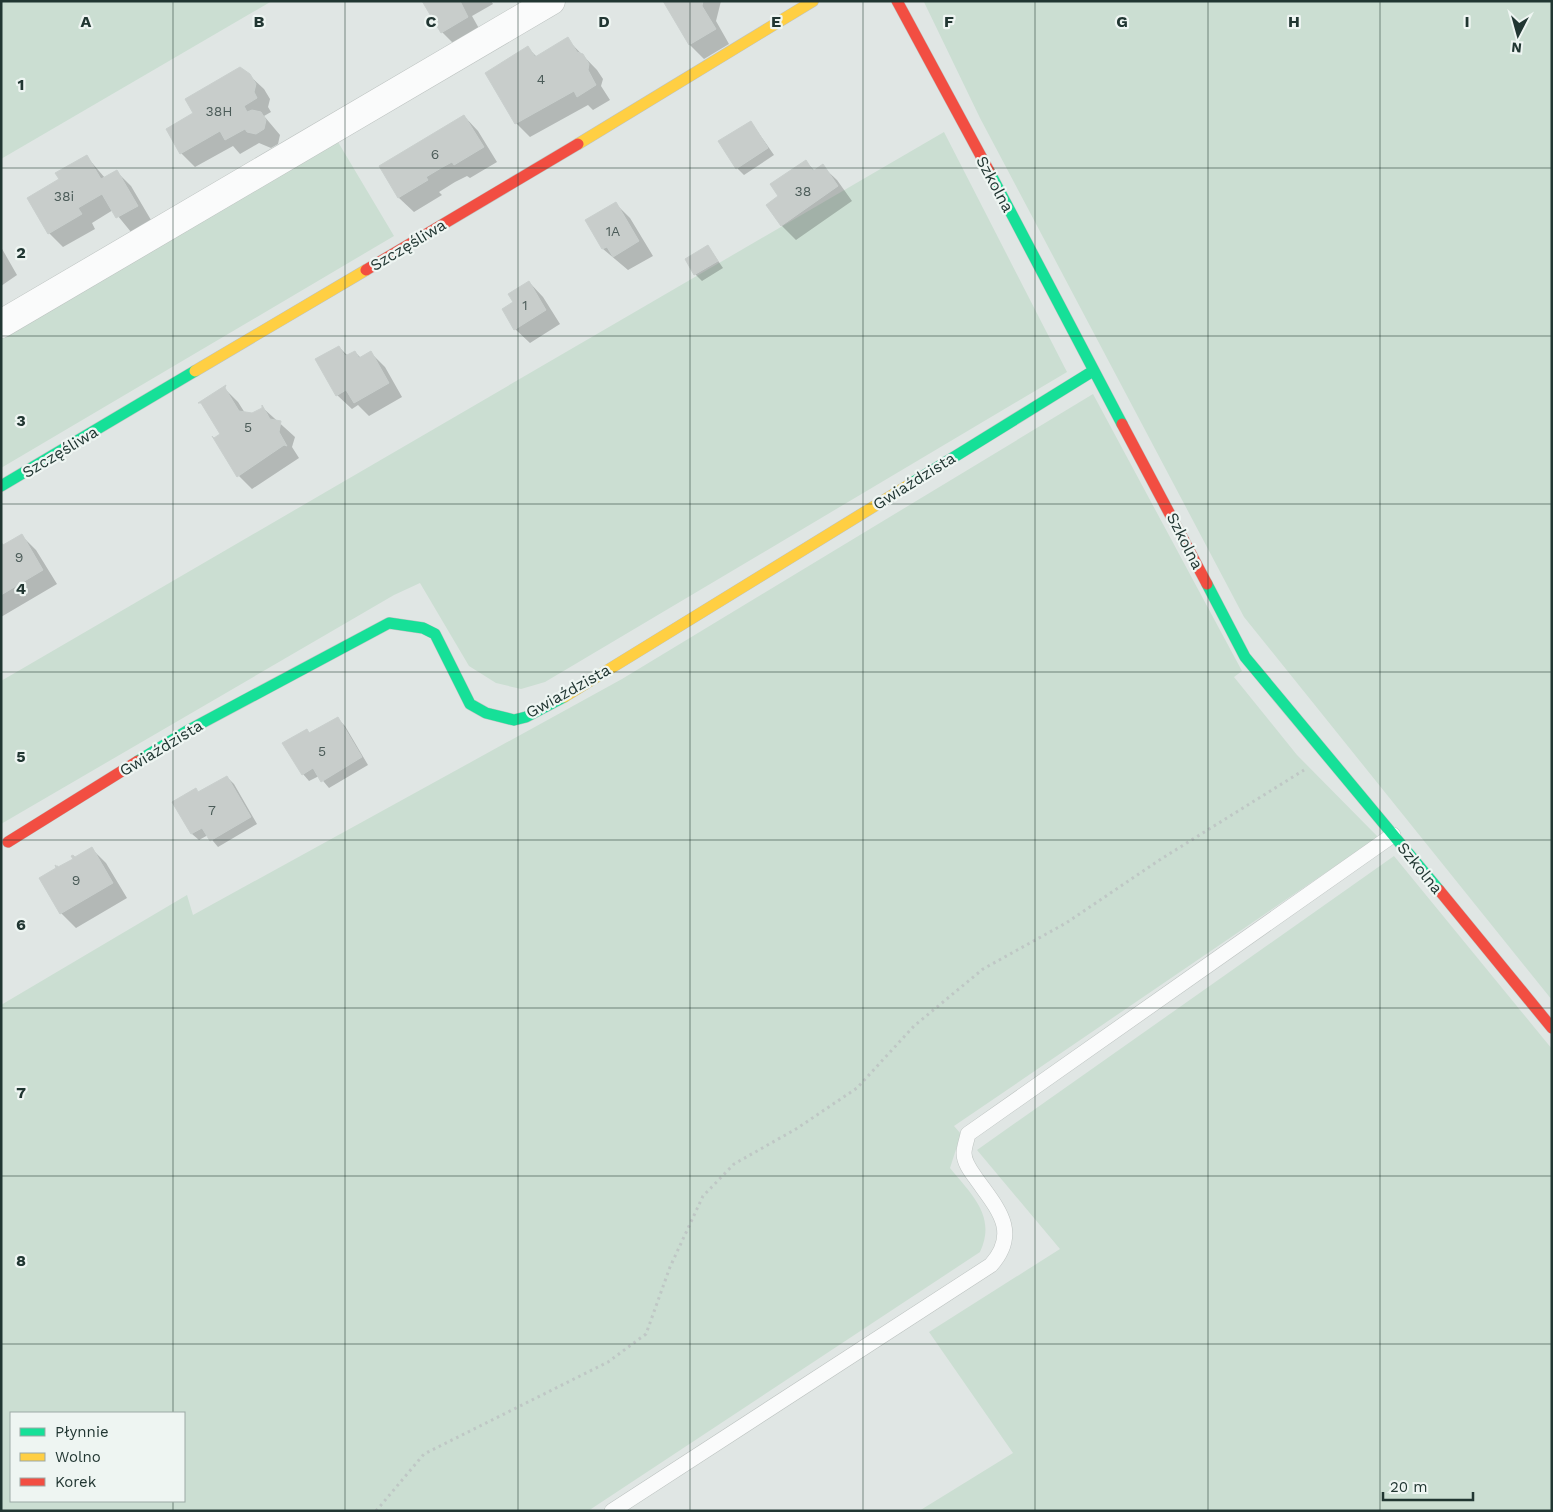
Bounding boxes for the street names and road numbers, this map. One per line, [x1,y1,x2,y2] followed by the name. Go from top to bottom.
[972,153,1018,215] street label: Szkolna
[367,215,449,275] street label: Szczęśliwa
[19,422,101,482] street label: Szczęśliwa
[869,448,959,514] street label: Gwiaździsta
[1163,510,1207,572] street label: Szkolna
[522,660,614,722] street label: Gwiaździsta
[116,716,206,780] street label: Gwiaździsta
[1393,838,1447,898] street label: Szkolna

